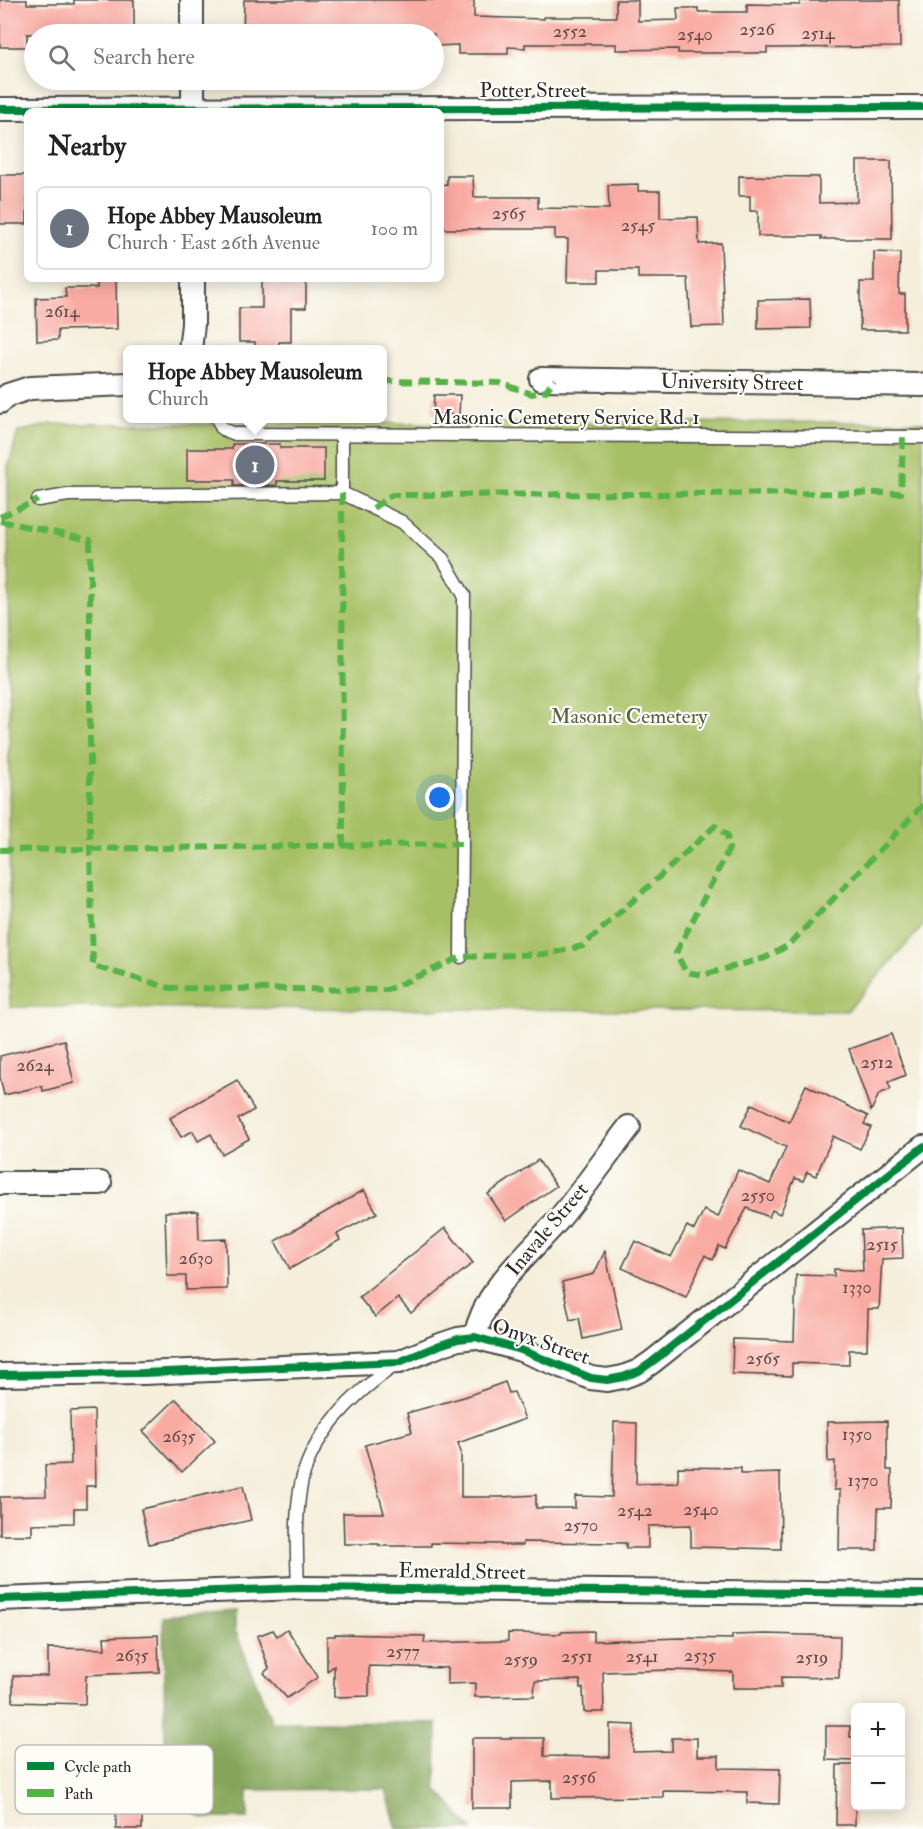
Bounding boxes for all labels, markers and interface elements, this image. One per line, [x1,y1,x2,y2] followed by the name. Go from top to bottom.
[739,18,775,41] house number: 2526
[553,20,587,43] house number: 2552
[801,22,836,45] house number: 2514
[677,23,713,46] house number: 2540
[24,24,444,90] search box
[45,41,78,74] icon: search
[93,43,195,71] text: Search here
[479,77,587,104] street label: Potter Street
[48,131,126,163] text: Nearby
[107,202,322,230] text: Hope Abbey Mausoleum
[492,202,526,225] house number: 2565
[621,214,655,237] house number: 2545
[66,216,73,241] text: 1
[371,216,418,241] text: 100 m
[107,230,320,255] text: Church · East 26th Avenue
[45,300,80,323] house number: 2614
[123,345,387,423] popup
[147,358,363,386] text: Hope Abbey Mausoleum
[660,368,804,397] street label: University Street
[147,386,209,411] text: Church
[432,404,700,431] street label: Masonic Cemetery Service Rd. 1
[236,442,274,488] pin: 1
[550,703,708,730] park label: Masonic Cemetery
[425,783,454,812] your location
[861,1051,893,1074] house number: 2512
[16,1054,55,1077] house number: 2624
[500,1177,595,1282] street label: Inavale Street
[741,1184,775,1207] house number: 2550
[866,1233,898,1256] house number: 2515
[179,1247,213,1270] house number: 2630
[842,1276,872,1299] house number: 1330
[489,1312,593,1371] street label: Onyx Street
[746,1347,780,1370] house number: 2565
[842,1423,872,1446] house number: 1350
[162,1425,196,1448] house number: 2635
[848,1469,878,1492] house number: 1370
[683,1498,719,1521] house number: 2540
[617,1499,653,1522] house number: 2542
[564,1514,598,1537] house number: 2570
[398,1557,526,1586] street label: Emerald Street
[386,1640,420,1663] house number: 2577
[115,1644,149,1667] house number: 2635
[684,1644,716,1667] house number: 2535
[561,1645,593,1668] house number: 2551
[626,1645,658,1668] house number: 2541
[796,1646,828,1669] house number: 2519
[504,1648,538,1671] house number: 2559
[851,1703,905,1811] map controls
[851,1703,905,1757] button: +
[15,1745,213,1814] legend
[64,1757,132,1778] text: Cycle path
[851,1757,905,1811] button: −
[562,1766,597,1789] house number: 2556
[64,1784,94,1804] text: Path

